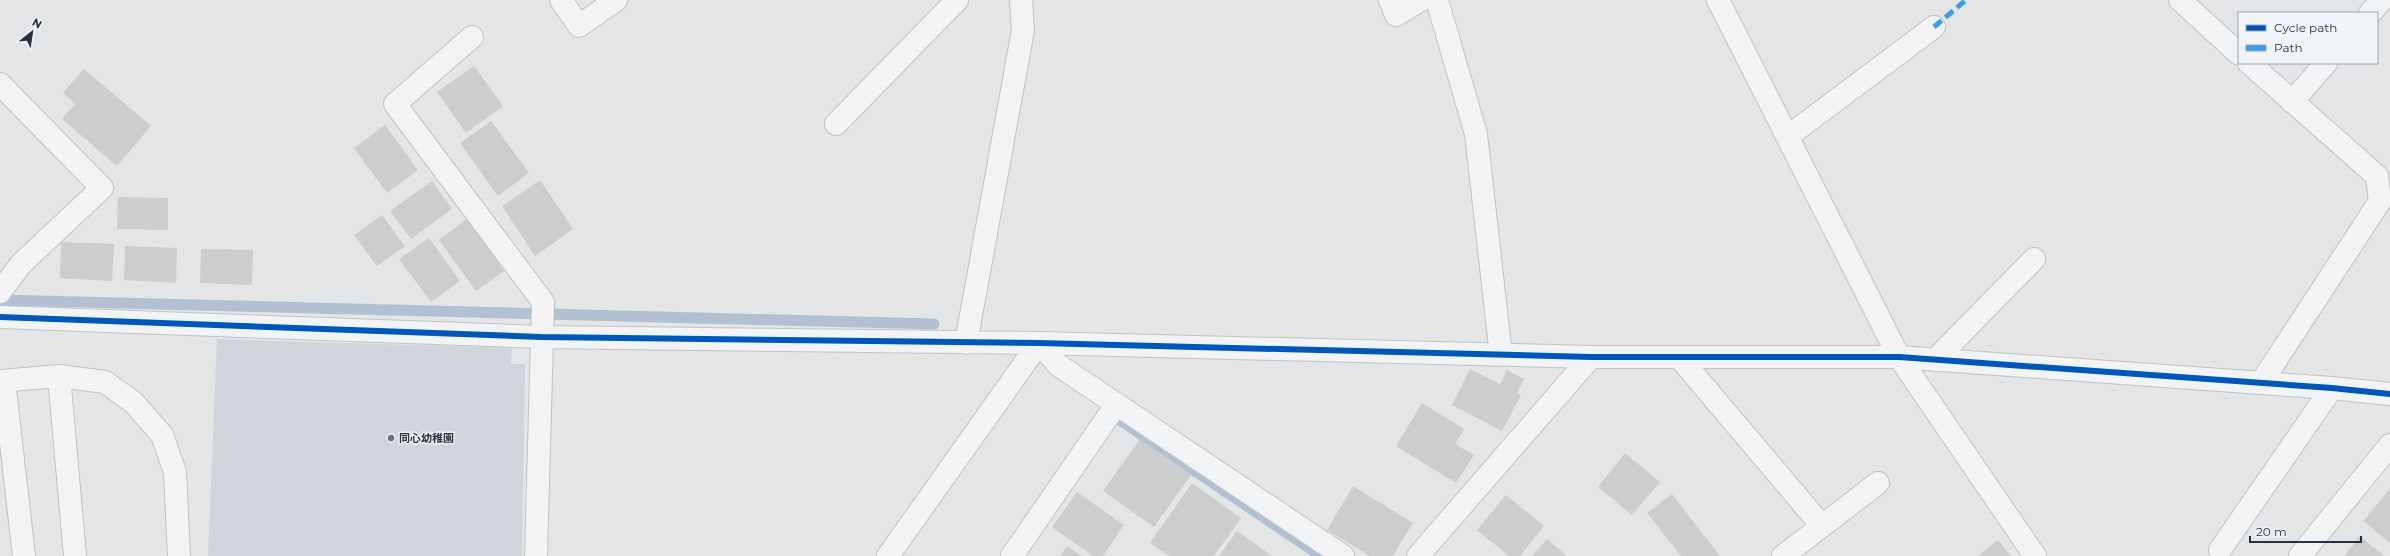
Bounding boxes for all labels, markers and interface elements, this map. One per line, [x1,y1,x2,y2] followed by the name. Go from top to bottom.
[12,12,52,52] north arrow
[2238,12,2378,64] legend
[30,15,44,32] text: N
[2274,20,2337,35] text: Cycle path
[2274,40,2303,55] text: Path
[399,431,454,445] place label: 同心幼稚園
[386,433,396,443] marker: 同心幼稚園
[2250,518,2361,544] scale bar
[2256,524,2287,539] text: 20 m

